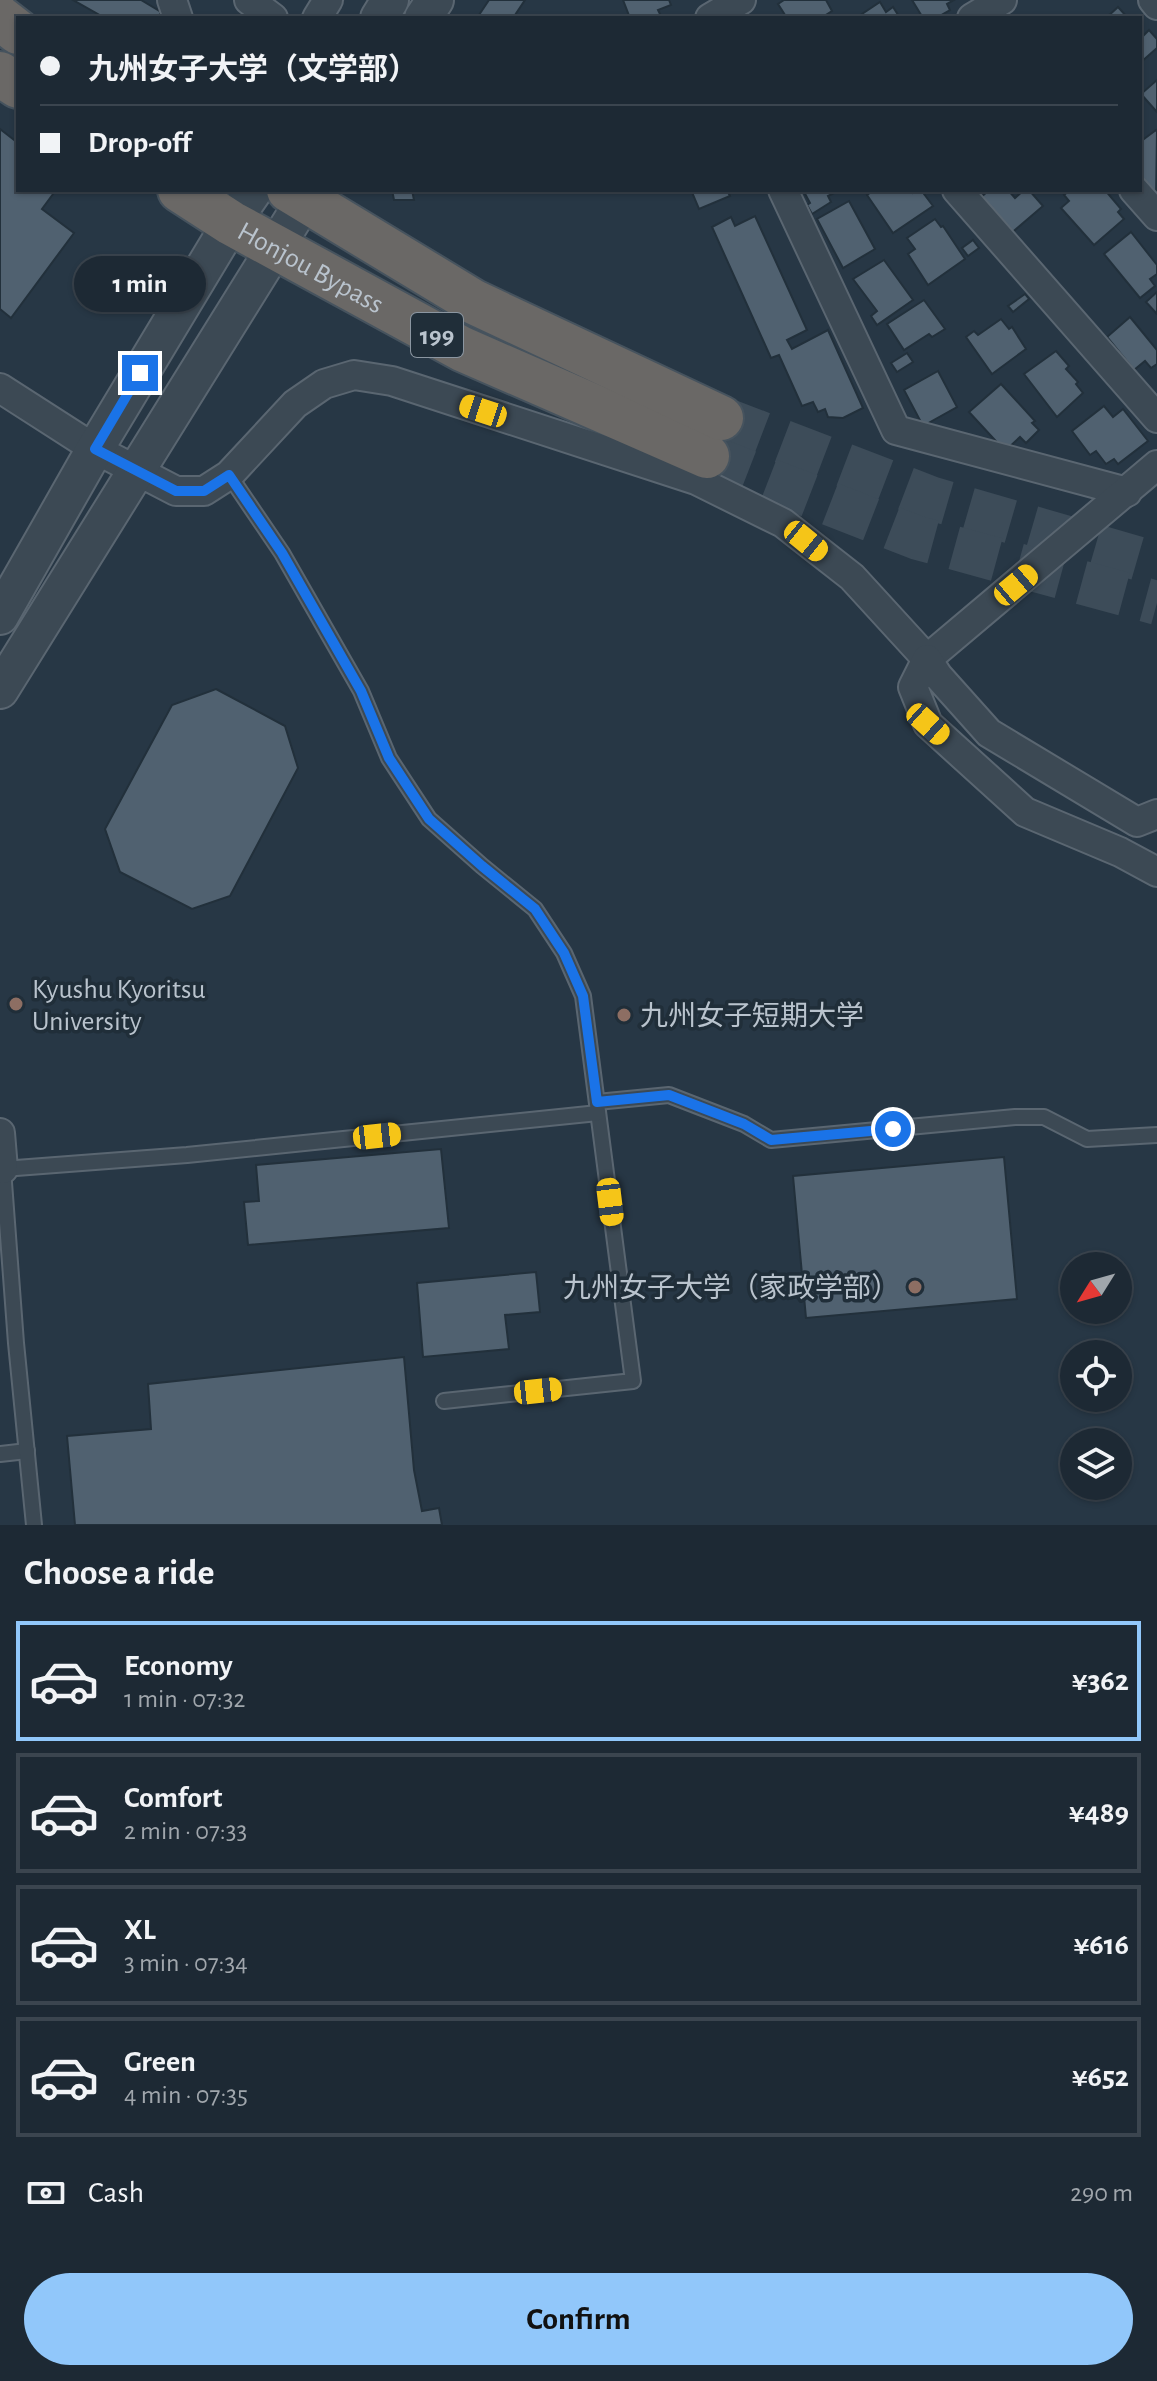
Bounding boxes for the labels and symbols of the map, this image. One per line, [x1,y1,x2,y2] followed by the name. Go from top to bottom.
[233,217,388,319] street label: Honjou Bypass
[74,257,206,313] callout: 1 min
[411,313,463,357] road number: 199
[122,355,158,391] route end
[456,392,510,430] car
[780,517,832,565] car
[990,560,1042,610] car
[902,699,954,749] car
[32,976,206,1036] place label: Kyushu Kyoritsu University
[7,995,25,1013] marker: Kyushu Kyoritsu University
[640,1001,864,1031] place label: 九州女子短期大学
[615,1006,633,1024] marker: 九州女子短期大学
[875,1111,911,1147] route start
[352,1122,402,1150] car
[595,1177,625,1227] car
[1060,1252,1132,1324] north arrow
[563,1273,899,1303] place label: 九州女子大学（家政学部）
[906,1278,924,1296] marker: 九州女子大学（家政学部）
[513,1377,563,1405] car

